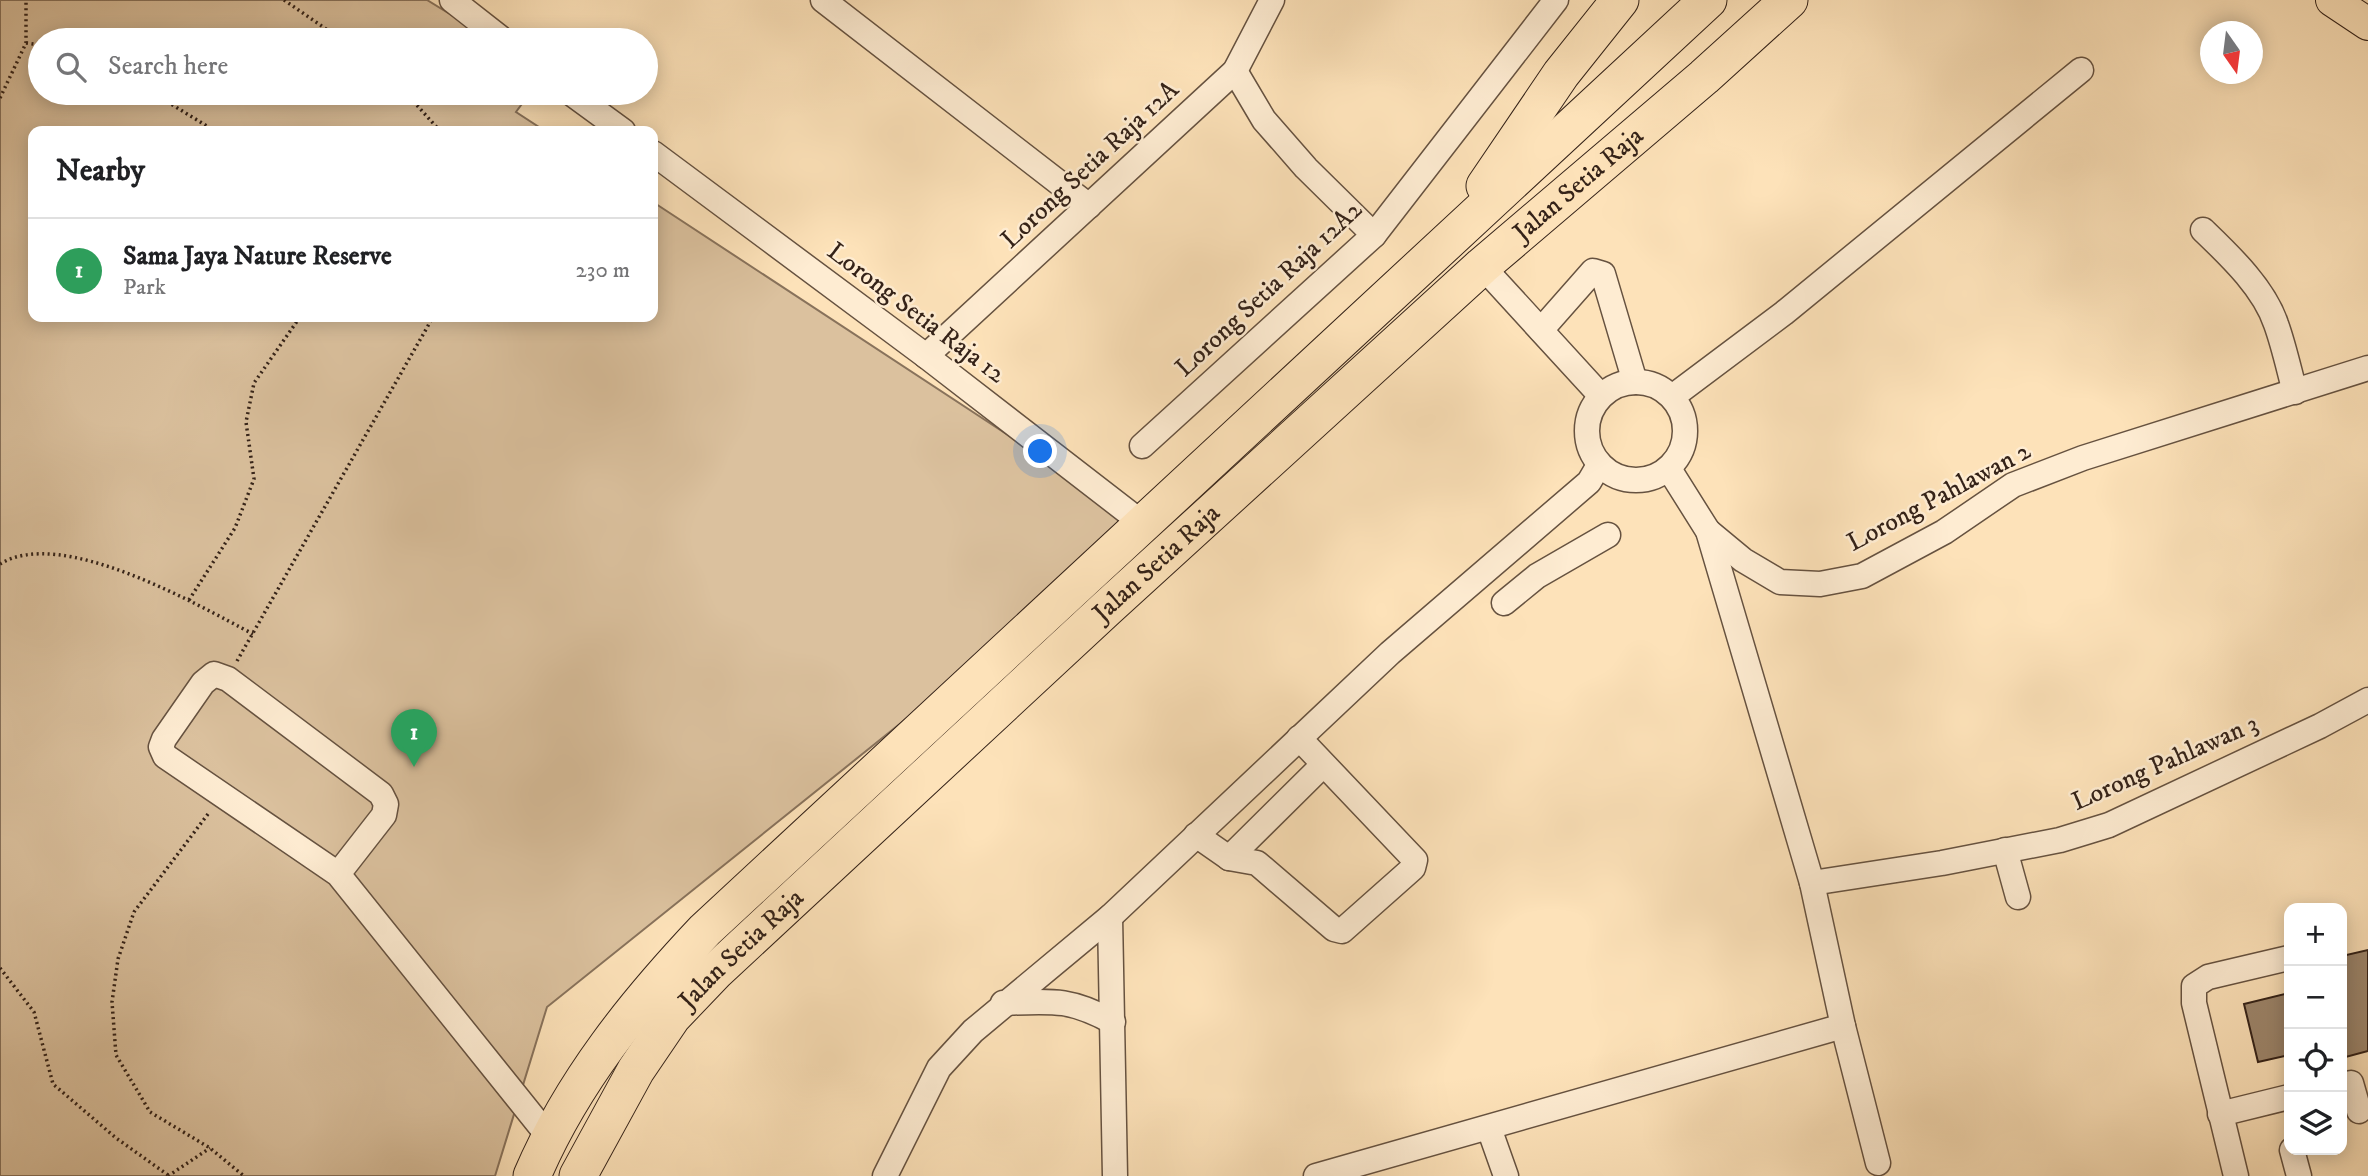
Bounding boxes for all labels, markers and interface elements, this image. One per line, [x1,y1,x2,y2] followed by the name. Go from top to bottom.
[2200,21,2263,84] north arrow
[28,28,658,105] search box
[52,48,90,86] icon: search
[108,50,228,83] text: Search here
[994,74,1186,256] street label: Lorong Setia Raja 12A
[1505,119,1650,250] street label: Jalan Setia Raja
[56,153,145,190] text: Nearby
[1168,193,1370,384] street label: Lorong Setia Raja 12A2
[820,235,1012,391] street label: Lorong Setia Raja 12
[123,240,392,273] text: Sama Jaya Nature Reserve
[75,256,83,285] text: 1
[576,256,630,285] text: 230 m
[123,273,166,302] text: Park
[1023,434,1057,468] your location
[1841,435,2037,559] street label: Lorong Pahlawan 2
[1084,497,1227,631] street label: Jalan Setia Raja
[2067,707,2263,819] street label: Lorong Pahlawan 3
[391,709,437,767] pin: 1
[670,882,811,1018] street label: Jalan Setia Raja
[2284,903,2347,1155] map controls
[2284,903,2347,966] button: +
[2284,966,2347,1029] button: −
[2284,1029,2347,1092] button: locate
[2284,1092,2347,1155] button: layers

